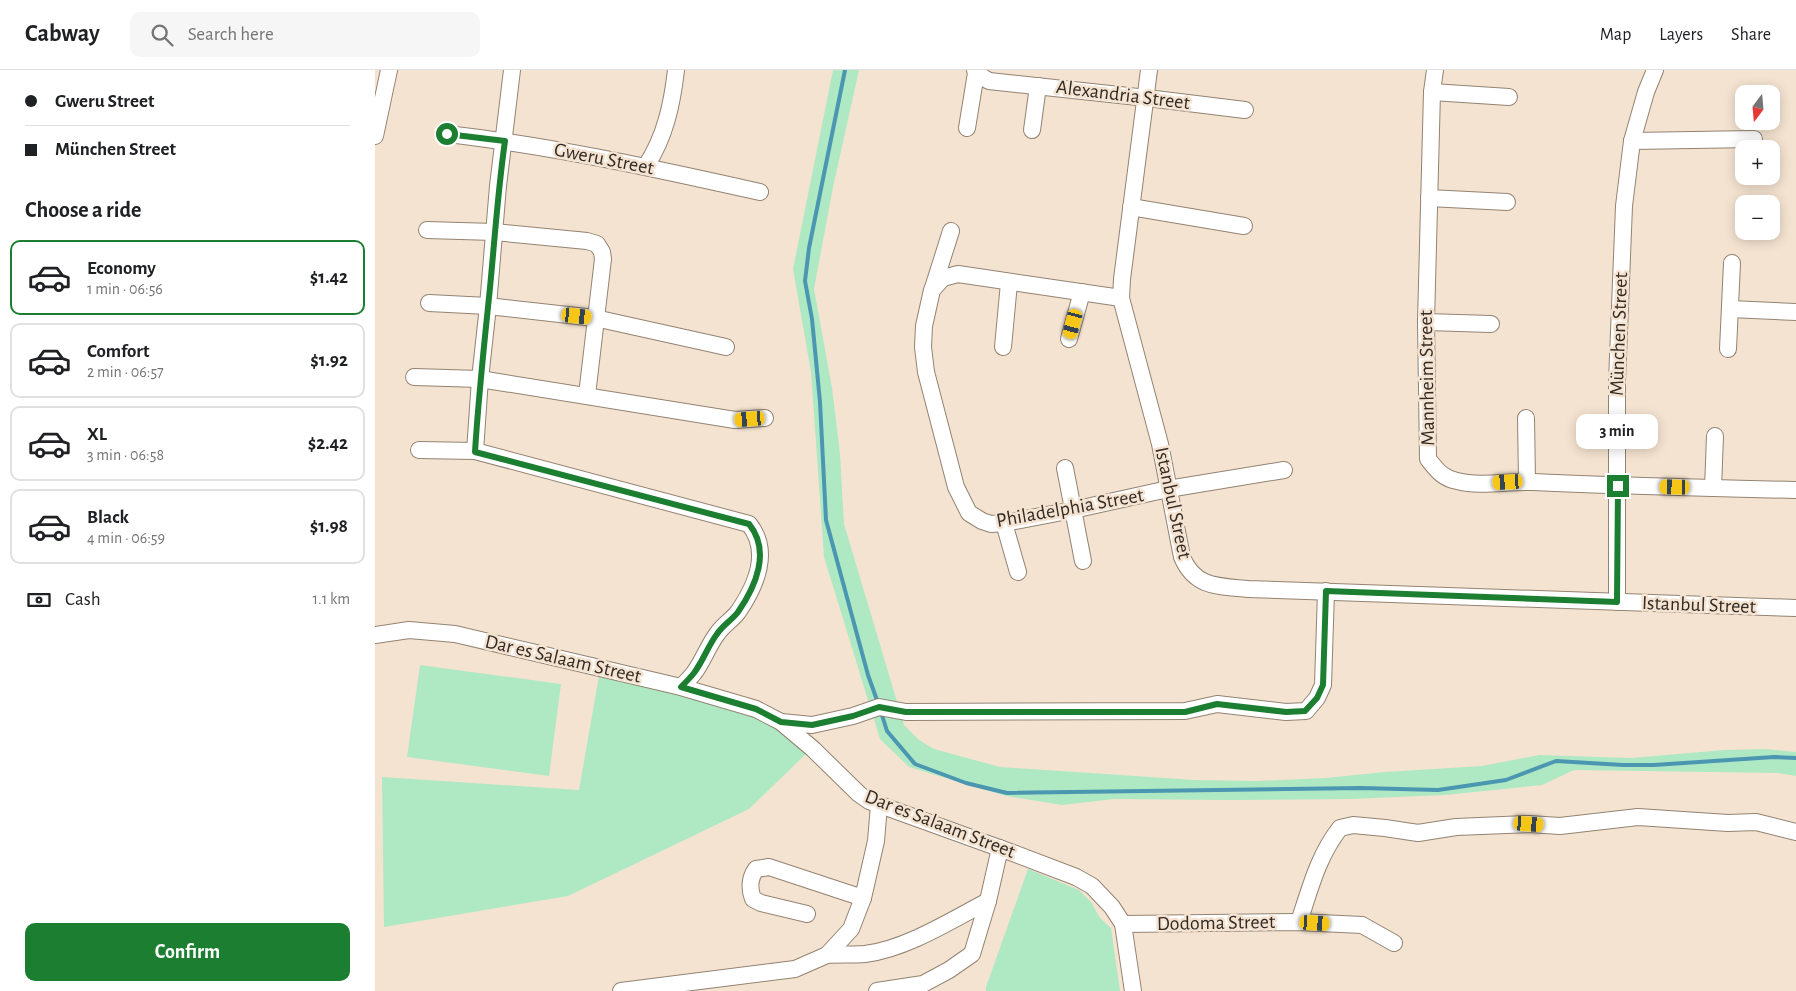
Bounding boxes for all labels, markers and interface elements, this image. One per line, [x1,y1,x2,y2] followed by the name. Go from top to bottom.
[130,12,480,57] search box
[148,21,176,49] icon: search
[25,22,100,46] text: Cabway
[188,25,274,44] text: Search here
[1600,26,1631,44] text: Map
[1659,26,1703,44] text: Layers
[1731,26,1771,44] text: Share
[1055,77,1192,113] street label: Alexandria Street
[1735,85,1780,130] north arrow
[1735,85,1780,240] map controls
[55,92,154,111] text: Gweru Street
[436,123,458,145] route start
[55,140,176,159] text: München Street
[552,140,656,179] street label: Gweru Street
[1735,140,1780,185] button: +
[1735,195,1780,240] button: −
[25,199,141,221] text: Choose a ride
[27,255,72,300] icon: car
[87,259,156,278] text: Economy
[310,268,348,287] text: $1.42
[1607,271,1631,396] street label: München Street
[87,281,163,297] text: 1 min · 06:56
[561,307,592,325] car
[1061,308,1084,340] car
[1416,309,1438,446] street label: Mannheim Street
[27,338,72,383] icon: car
[87,342,149,361] text: Comfort
[310,351,348,370] text: $1.92
[87,364,164,380] text: 2 min · 06:57
[734,410,765,428] car
[1577,414,1659,448] callout: 3 min
[27,421,72,466] icon: car
[1600,423,1634,439] text: 3 min
[87,425,107,444] text: XL
[308,434,348,453] text: $2.42
[1151,445,1195,561] street label: Istanbul Street
[87,447,164,463] text: 3 min · 06:58
[1492,474,1523,490] car
[1607,475,1629,497] route end
[1659,479,1690,495] car
[995,485,1146,531] street label: Philadelphia Street
[27,504,72,549] icon: car
[87,508,129,527] text: Black
[310,517,348,536] text: $1.98
[87,530,165,546] text: 4 min · 06:59
[25,586,53,614] icon: cash
[65,590,101,609] text: Cash
[313,591,350,607] text: 1.1 km
[1642,593,1757,617] street label: Istanbul Street
[483,631,644,687] street label: Dar es Salaam Street
[862,786,1019,862] street label: Dar es Salaam Street
[1513,815,1544,833] car
[1157,912,1276,934] street label: Dodoma Street
[1299,915,1330,931] car
[25,923,350,981] button: Confirm

